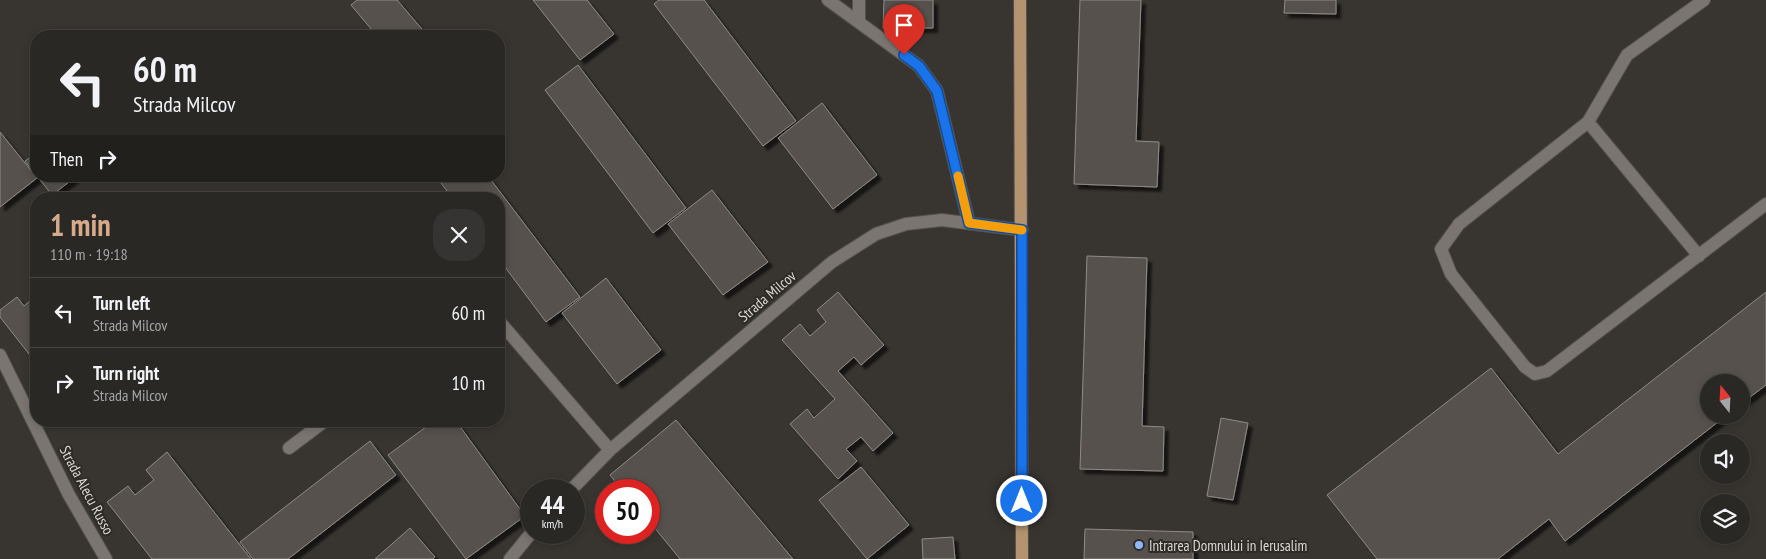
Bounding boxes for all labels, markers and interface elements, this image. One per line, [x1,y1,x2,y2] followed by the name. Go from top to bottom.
[883,4,925,55] pin
[890,11,918,39] icon: arrive
[133,46,197,92] text: 60 m
[50,50,115,115] icon: left
[133,90,235,118] text: Strada Milcov
[93,145,121,173] icon: right
[50,147,83,171] text: Then
[50,205,111,244] text: 1 min
[433,209,485,261] button: close
[50,244,128,264] text: 110 m · 19:18
[734,266,800,326] street label: Strada Milcov
[93,291,150,315] text: Turn left
[50,299,78,327] icon: left
[452,301,485,325] text: 60 m
[93,315,168,335] text: Strada Milcov
[93,361,159,385] text: Turn right
[50,369,78,397] icon: right
[452,371,485,395] text: 10 m
[1700,374,1750,424] north arrow
[1700,374,1750,544] map controls
[93,385,168,405] text: Strada Milcov
[1700,434,1750,484] button: sound
[56,442,118,538] street label: Strada Alecu Russo
[995,474,1047,526] position arrow
[595,479,660,544] speed limit sign: 50
[541,489,564,521] text: 44
[1700,494,1750,544] button: layers
[542,516,563,531] text: km/h
[1149,536,1307,555] place label: Intrarea Domnului in Ierusalim
[1133,539,1145,551] marker: Intrarea Domnului in Ierusalim

